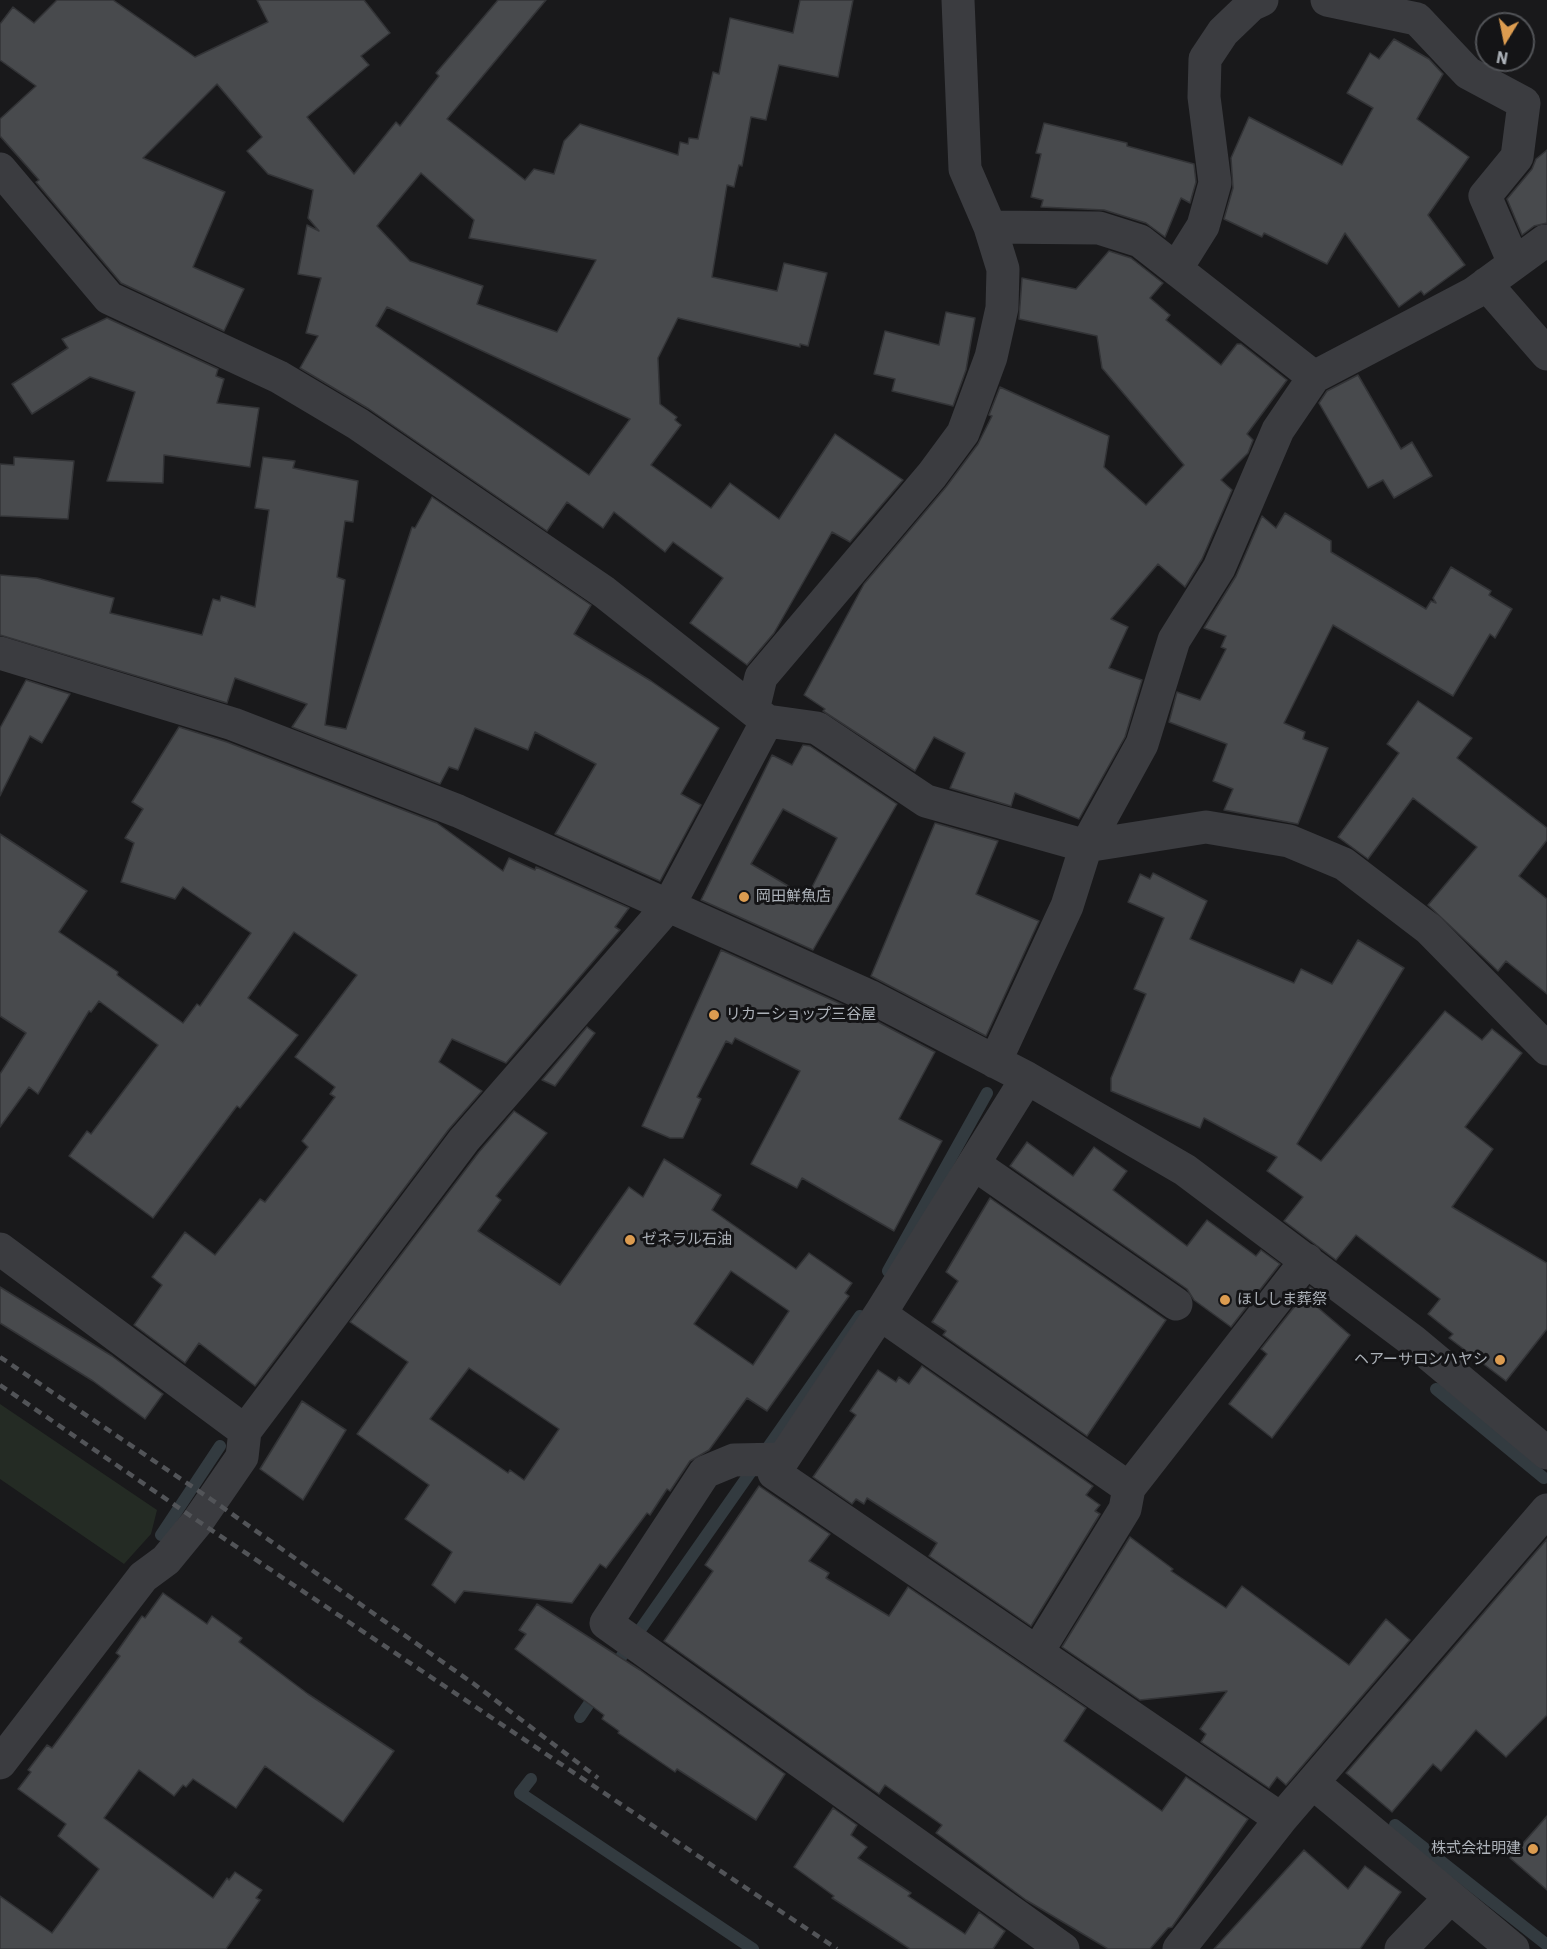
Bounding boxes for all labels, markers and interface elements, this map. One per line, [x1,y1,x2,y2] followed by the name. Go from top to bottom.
[1475,12,1535,72] north arrow
[1495,47,1510,69] text: N
[756,888,831,906] place label: 岡田鮮魚店
[737,890,751,904] marker: 岡田鮮魚店
[726,1006,876,1024] place label: リカーショップ三谷屋
[707,1008,721,1022] marker: リカーショップ三谷屋
[642,1231,732,1249] place label: ゼネラル石油
[623,1233,637,1247] marker: ゼネラル石油
[1237,1291,1327,1309] place label: ほししま葬祭
[1218,1293,1232,1307] marker: ほししま葬祭
[1354,1351,1488,1369] place label: ヘアーサロンハヤシ
[1493,1353,1507,1367] marker: ヘアーサロンハヤシ
[1431,1840,1521,1858] place label: 株式会社明建
[1526,1842,1540,1856] marker: 株式会社明建

